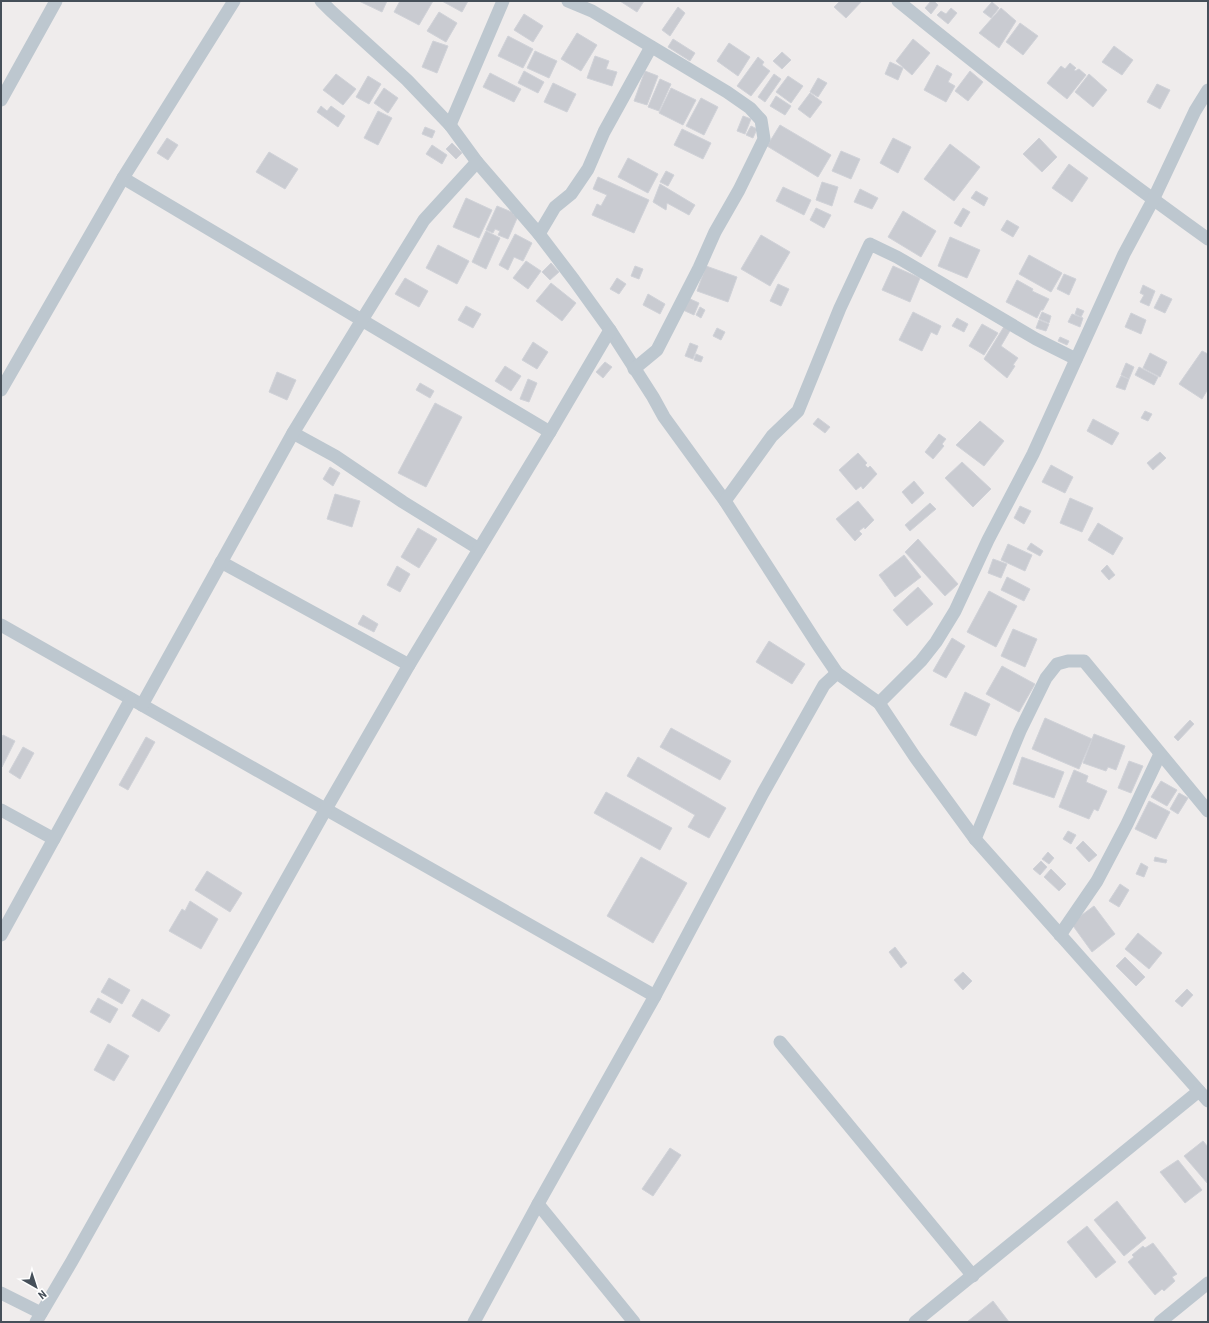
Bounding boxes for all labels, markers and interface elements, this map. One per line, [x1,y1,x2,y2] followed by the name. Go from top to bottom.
[16,1267,56,1307] north arrow
[35,1287,49,1302] text: N

